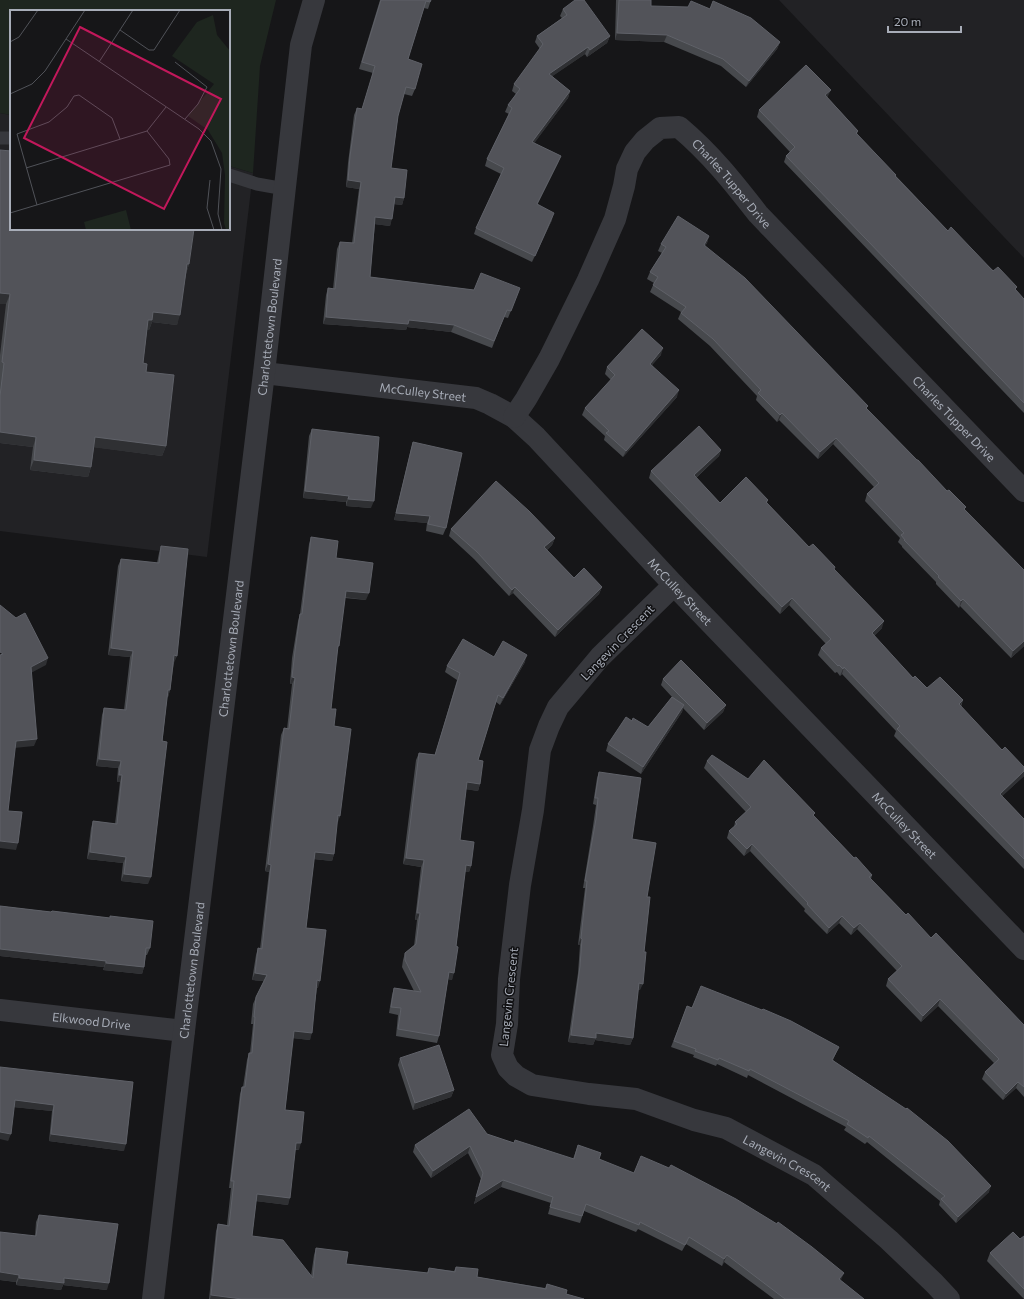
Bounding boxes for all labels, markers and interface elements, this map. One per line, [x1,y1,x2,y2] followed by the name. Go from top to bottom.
[888,8,961,34] scale bar
[10,10,230,230] inset map
[894,14,921,28] text: 20 m
[690,136,774,231] street label: Charles Tupper Drive
[254,258,284,396] street label: Charlottetown Boulevard
[910,373,999,464] street label: Charles Tupper Drive
[379,380,467,404] street label: McCulley Street
[645,555,715,628] street label: McCulley Street
[215,579,246,718] street label: Charlottetown Boulevard
[577,601,657,683] street label: Langevin Crescent
[870,789,940,861] street label: McCulley Street
[176,901,207,1039] street label: Charlottetown Boulevard
[496,947,520,1047] street label: Langevin Crescent
[51,1009,131,1032] street label: Elkwood Drive
[741,1132,834,1194] street label: Langevin Crescent

